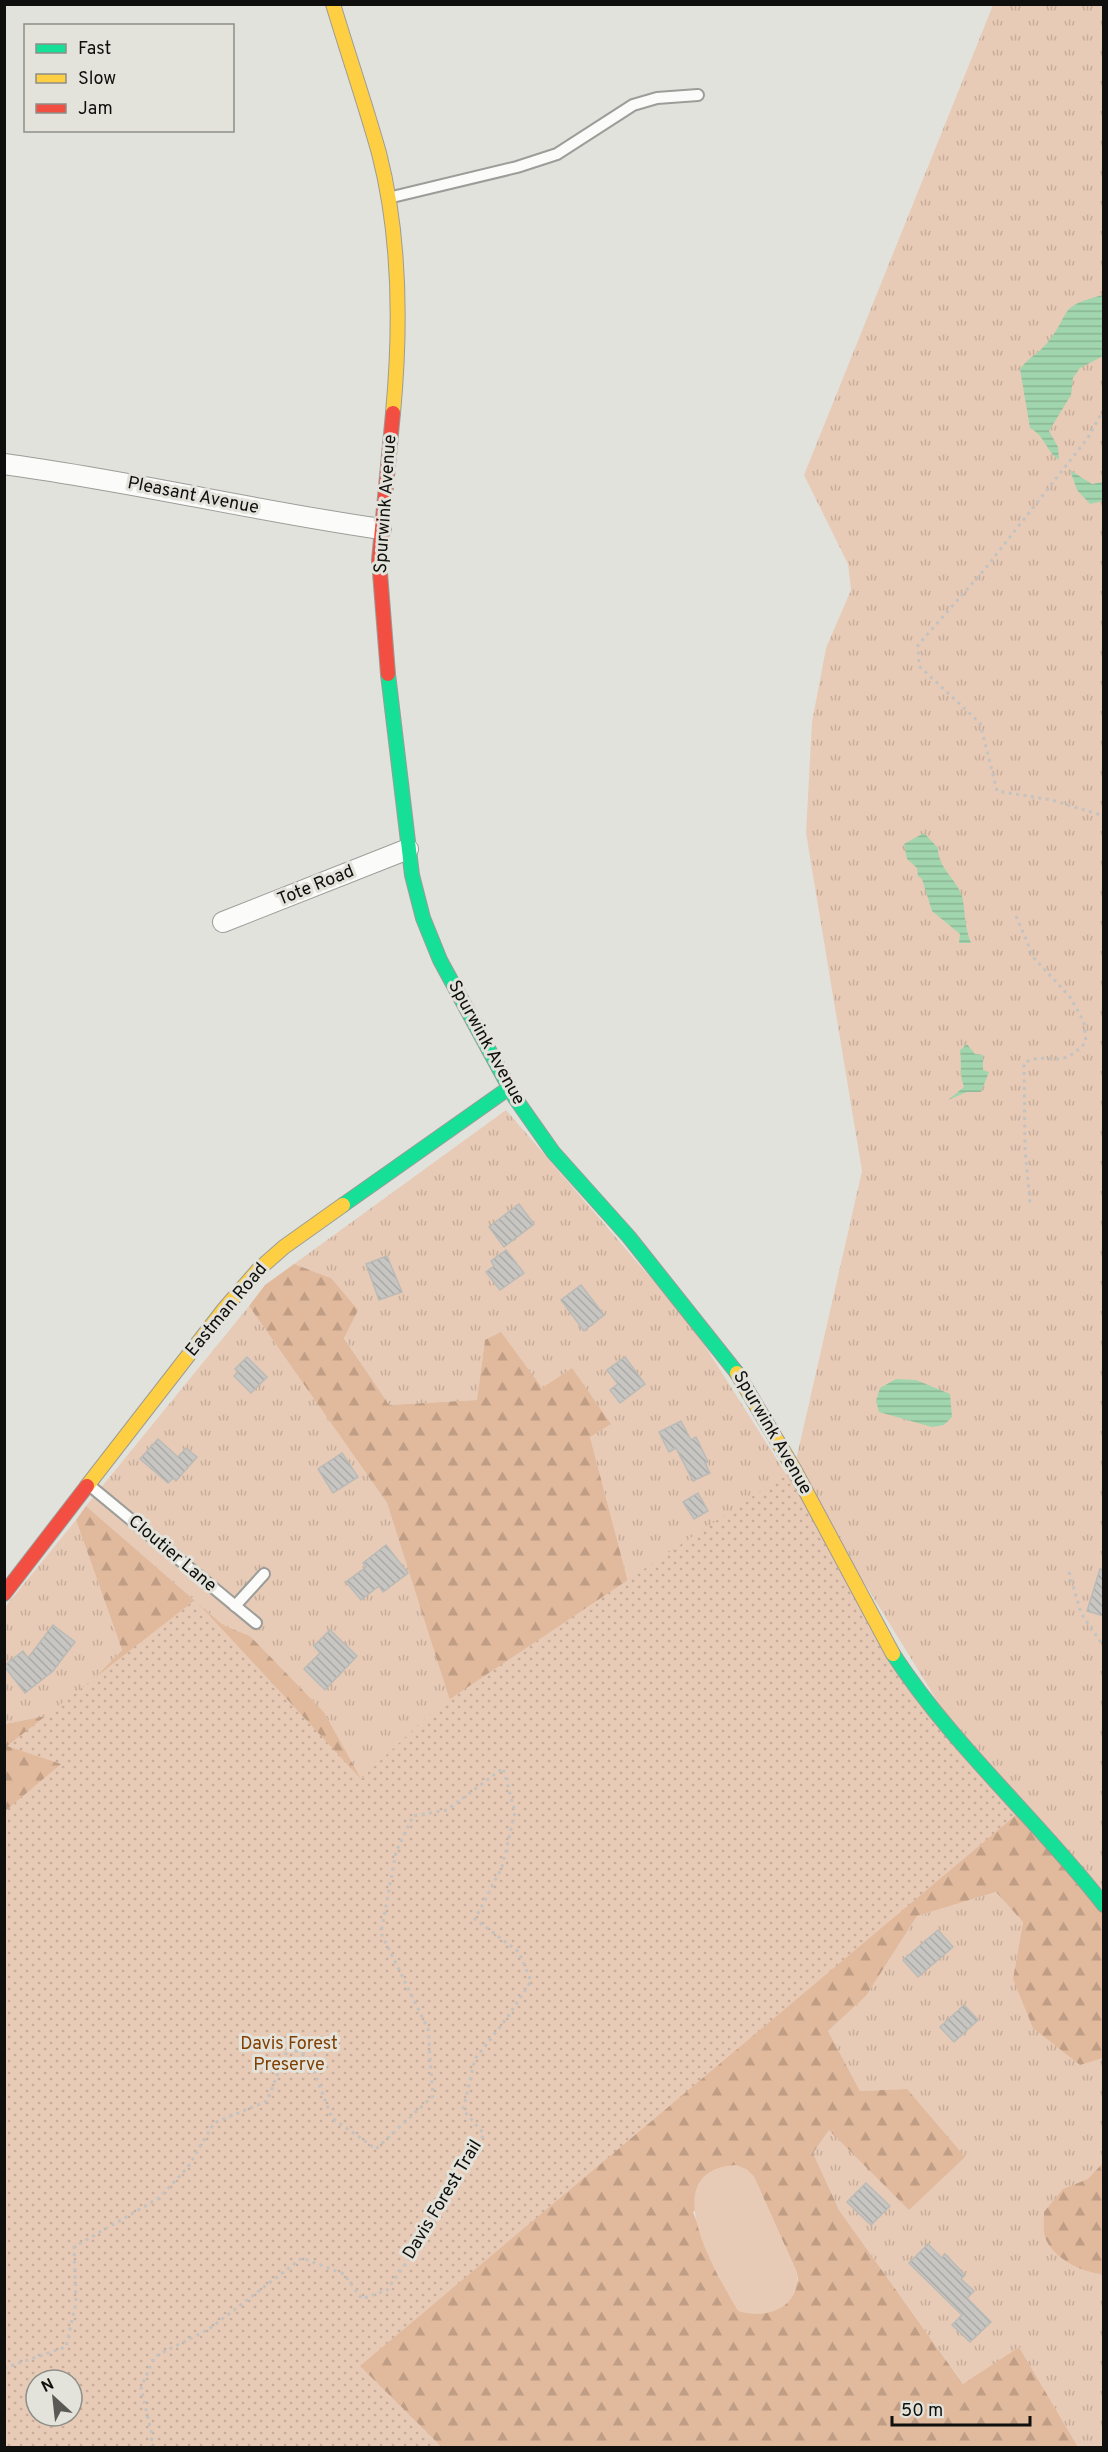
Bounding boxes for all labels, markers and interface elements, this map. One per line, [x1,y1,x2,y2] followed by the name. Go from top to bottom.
[24,24,234,132] legend
[78,38,111,61] text: Fast
[78,68,116,91] text: Slow
[78,98,113,121] text: Jam
[370,434,402,574] street label: Spurwink Avenue
[125,472,261,520] street label: Pleasant Avenue
[274,860,358,912] street label: Tote Road
[442,977,530,1109] street label: Spurwink Avenue
[181,1258,273,1362] street label: Eastman Road
[727,1367,817,1499] street label: Spurwink Avenue
[123,1510,221,1598] street label: Cloutier Lane
[240,2033,338,2077] park label: Davis Forest Preserve
[398,2136,488,2264] street label: Davis Forest Trail
[24,2368,84,2428] north arrow
[38,2375,58,2398] text: N
[892,2389,1030,2427] scale bar
[901,2400,943,2423] text: 50 m

